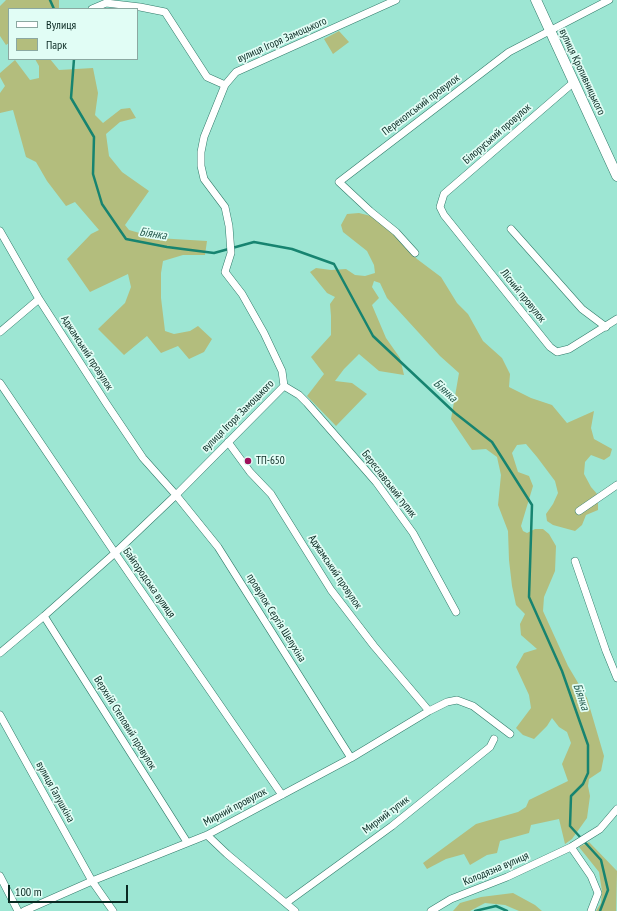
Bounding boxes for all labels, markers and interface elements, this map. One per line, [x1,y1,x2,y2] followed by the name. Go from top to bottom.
[8,8,138,60] legend
[235,14,329,66] street label: вулиця Ігоря Замоцького
[46,17,76,32] text: Вулиця
[556,27,608,117] street label: вулиця Кропивницького
[46,37,67,52] text: Парк
[380,72,462,138] street label: Перекопський провулок
[460,101,534,167] street label: Білоруський провулок
[138,225,168,243] water label: Біянка
[497,267,549,325] street label: Лісний провулок
[58,313,116,393] street label: Аджамський провулок
[430,376,460,406] water label: Біянка
[199,377,277,455] street label: вулиця Ігоря Замоцького
[359,448,419,520] street label: Береславський тупик
[256,454,285,468] place label: ТП-650
[243,456,253,466] marker: ТП-650
[305,532,365,612] street label: Аджамський провулок
[120,546,178,620] street label: Байгородська вулиця
[243,571,309,665] street label: провулок Сергія Шелухіна
[91,674,159,772] street label: Верхній Степовий провулок
[570,682,592,712] water label: Біянка
[33,759,77,825] street label: вулиця Галушкіна
[201,785,269,829] street label: Мирний провулок
[360,793,412,837] street label: Мирний тупик
[461,849,531,889] street label: Колодязна вулиця
[10,877,130,903] scale bar
[15,884,42,899] text: 100 m

